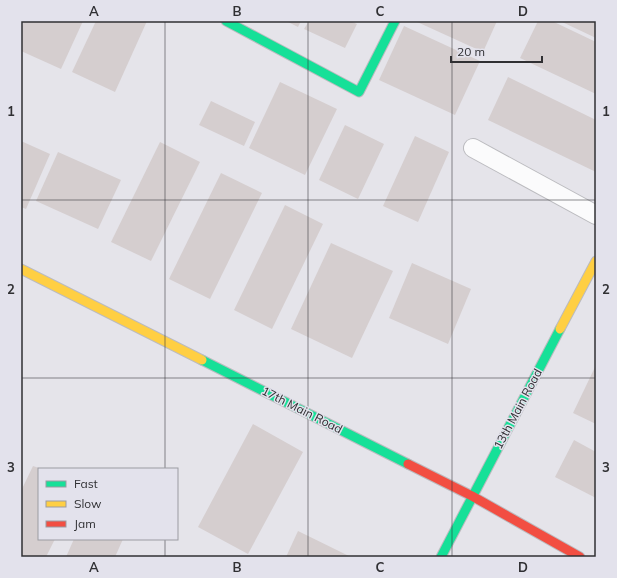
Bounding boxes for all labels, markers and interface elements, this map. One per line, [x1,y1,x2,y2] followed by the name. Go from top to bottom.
[89,3,99,19] text: A
[233,3,242,19] text: B
[376,3,385,19] text: C
[518,3,528,19] text: D
[451,38,542,64] scale bar
[457,44,485,59] text: 20 m
[7,103,15,119] text: 1
[602,103,610,119] text: 1
[7,281,15,297] text: 2
[602,281,610,297] text: 2
[490,366,545,451] street label: 13th Main Road
[259,383,345,436] street label: 17th Main Road
[7,459,15,475] text: 3
[602,459,610,475] text: 3
[38,468,178,540] legend
[74,476,98,491] text: Fast
[74,496,102,511] text: Slow
[74,516,96,531] text: Jam
[89,559,99,575] text: A
[233,559,242,575] text: B
[376,559,385,575] text: C
[518,559,528,575] text: D

